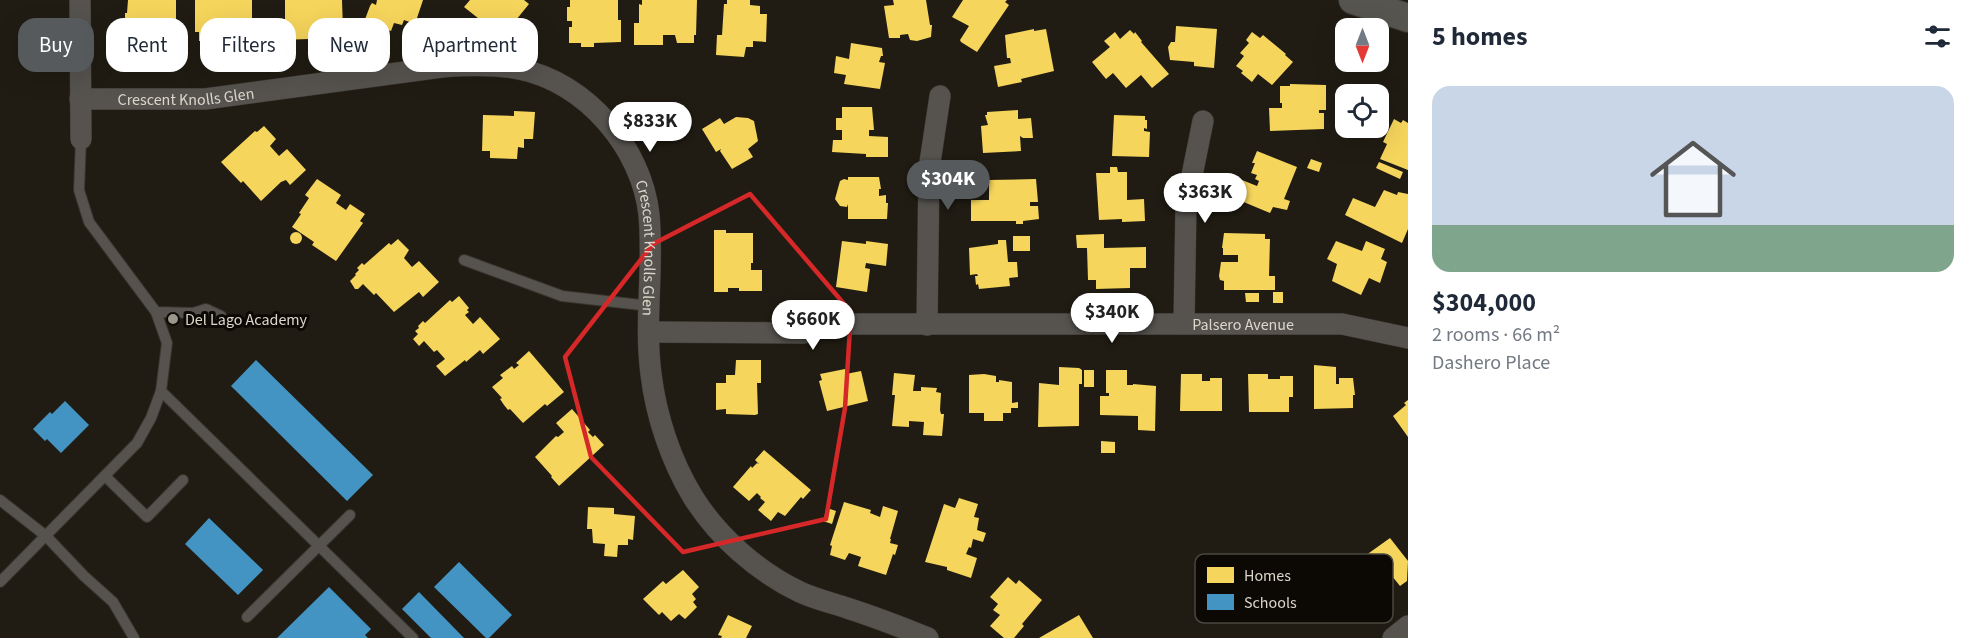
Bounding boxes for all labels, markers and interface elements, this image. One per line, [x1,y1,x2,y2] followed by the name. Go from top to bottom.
[18,18,94,72] chip: Buy
[106,18,188,72] chip: Rent
[200,18,296,72] chip: Filters
[308,18,390,72] chip: New
[402,18,538,72] chip: Apartment
[1335,18,1389,72] north arrow
[1335,18,1389,138] map controls
[1432,18,1527,55] text: 5 homes
[1921,20,1954,53] icon: filters
[118,82,256,111] street label: Crescent Knolls Glen
[1335,84,1389,138] button: locate
[608,102,692,153] pin: $833K
[623,107,677,135] text: $833K
[1639,125,1747,233] icon: home
[906,160,990,211] pin: $304K
[921,165,975,193] text: $304K
[1163,173,1247,224] pin: $363K
[630,177,660,316] street label: Crescent Knolls Glen
[1178,178,1232,206] text: $363K
[1432,284,1536,321] text: $304,000
[1070,293,1154,344] pin: $340K
[1085,298,1139,326] text: $340K
[771,300,855,351] pin: $660K
[786,305,840,333] text: $660K
[185,309,308,331] place label: Del Lago Academy
[166,312,180,326] marker: Del Lago Academy
[1192,314,1294,336] street label: Palsero Avenue
[1432,321,1560,349] text: 2 rooms · 66 m²
[1432,349,1550,377] text: Dashero Place
[1195,554,1393,623] legend
[1244,565,1291,587] text: Homes
[1244,592,1297,614] text: Schools

